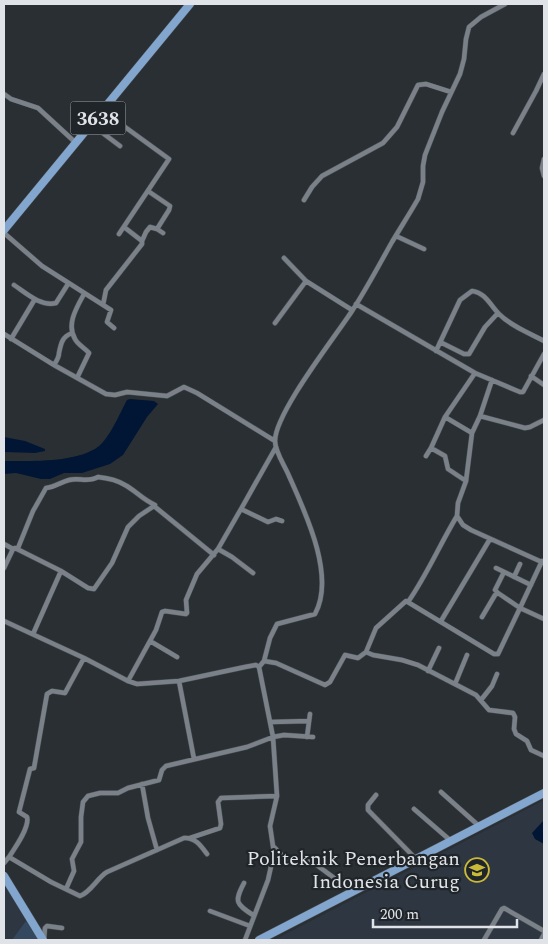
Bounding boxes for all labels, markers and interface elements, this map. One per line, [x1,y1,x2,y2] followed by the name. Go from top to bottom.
[70,102,126,134] road number: 3638
[247,844,460,897] place label: Politeknik Penerbangan Indonesia Curug
[464,857,490,883] school or university icon: Politeknik Penerbangan Indonesia Curug
[373,896,517,928] scale bar
[380,903,419,926] text: 200 m

